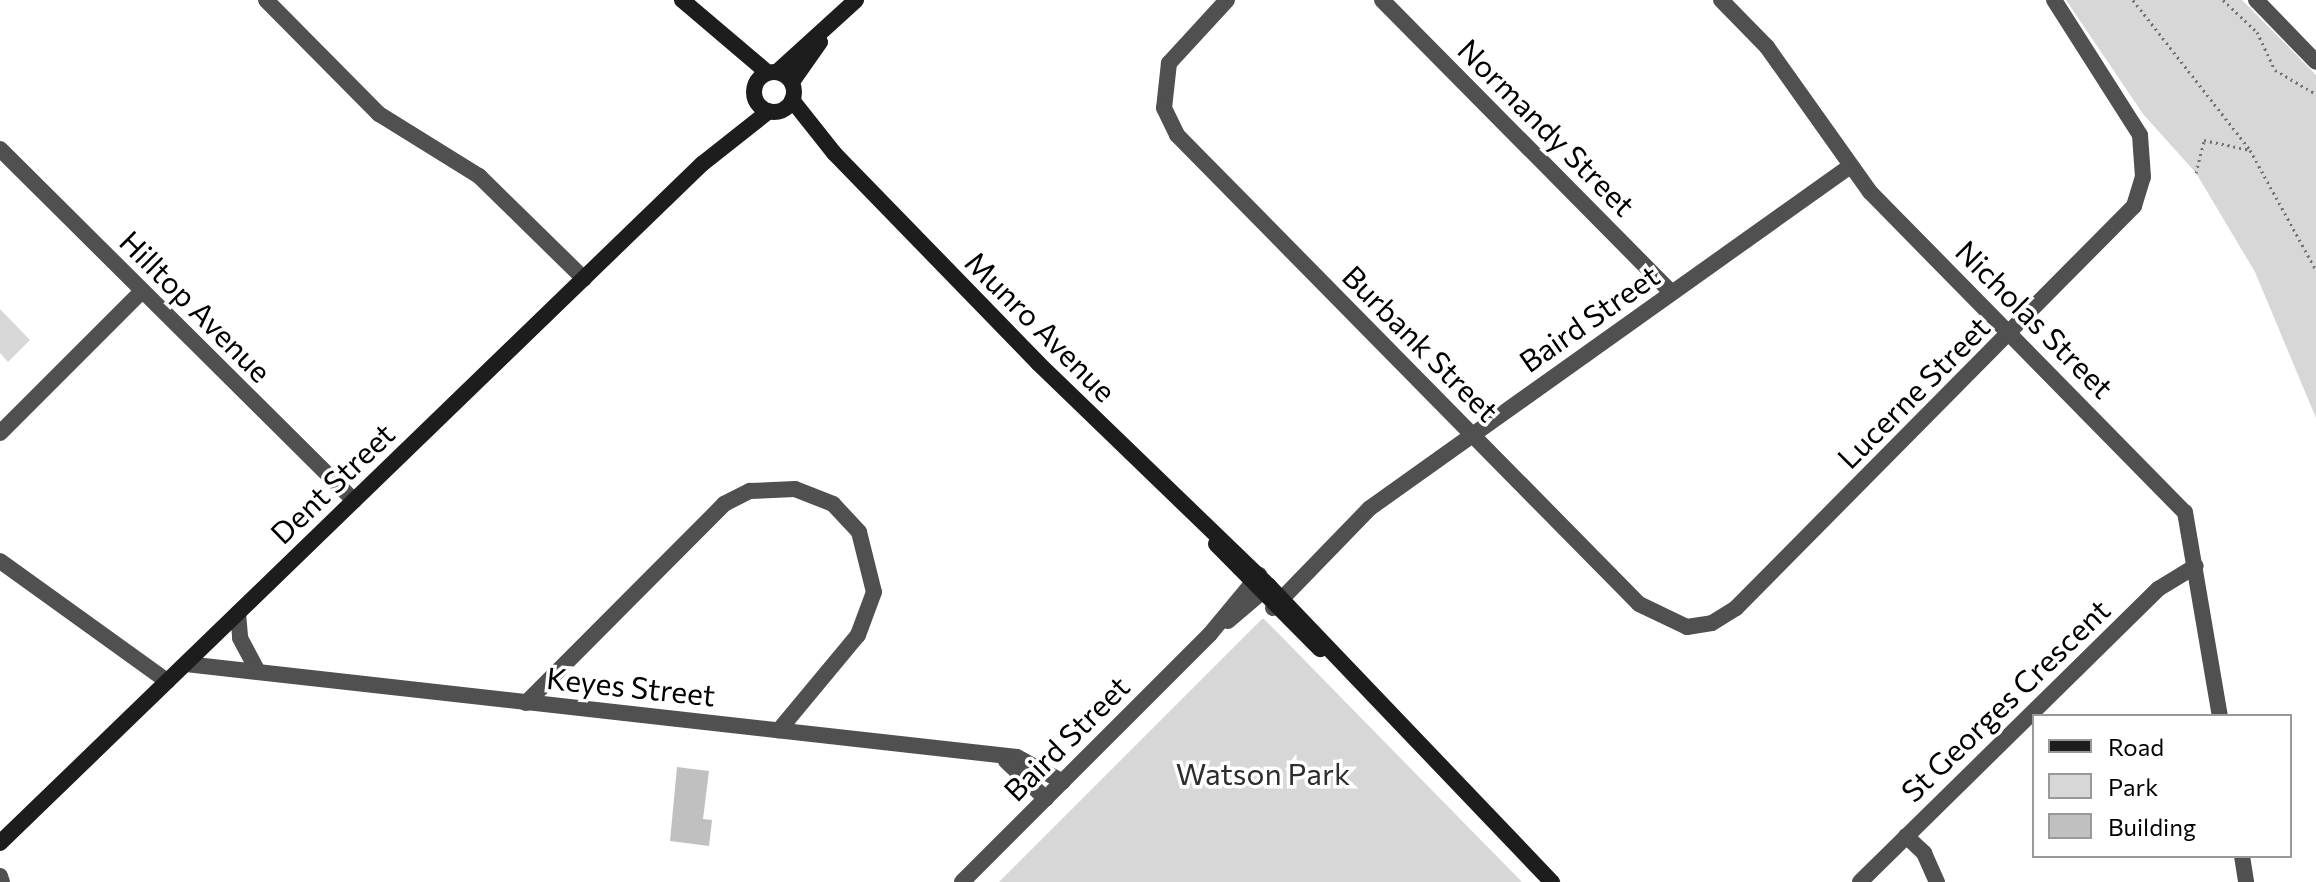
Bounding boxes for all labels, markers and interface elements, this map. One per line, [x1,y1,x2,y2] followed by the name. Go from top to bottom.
[1451,31,1643,223] street label: Normandy Street
[113,223,279,389] street label: Hilltop Avenue
[1949,233,2121,405] street label: Nicholas Street
[958,243,1124,409] street label: Munro Avenue
[1512,257,1666,379] street label: Baird Street
[1336,258,1506,428] street label: Burbank Street
[1830,309,1996,475] street label: Lucerne Street
[263,415,401,551] street label: Dent Street
[1893,591,2117,809] street label: St Georges Crescent
[545,659,717,713] street label: Keyes Street
[996,668,1136,808] street label: Baird Street
[2032,714,2292,858] legend
[2108,732,2164,761] text: Road
[1176,755,1350,791] park label: Watson Park
[2108,772,2158,801] text: Park
[2108,812,2196,841] text: Building

